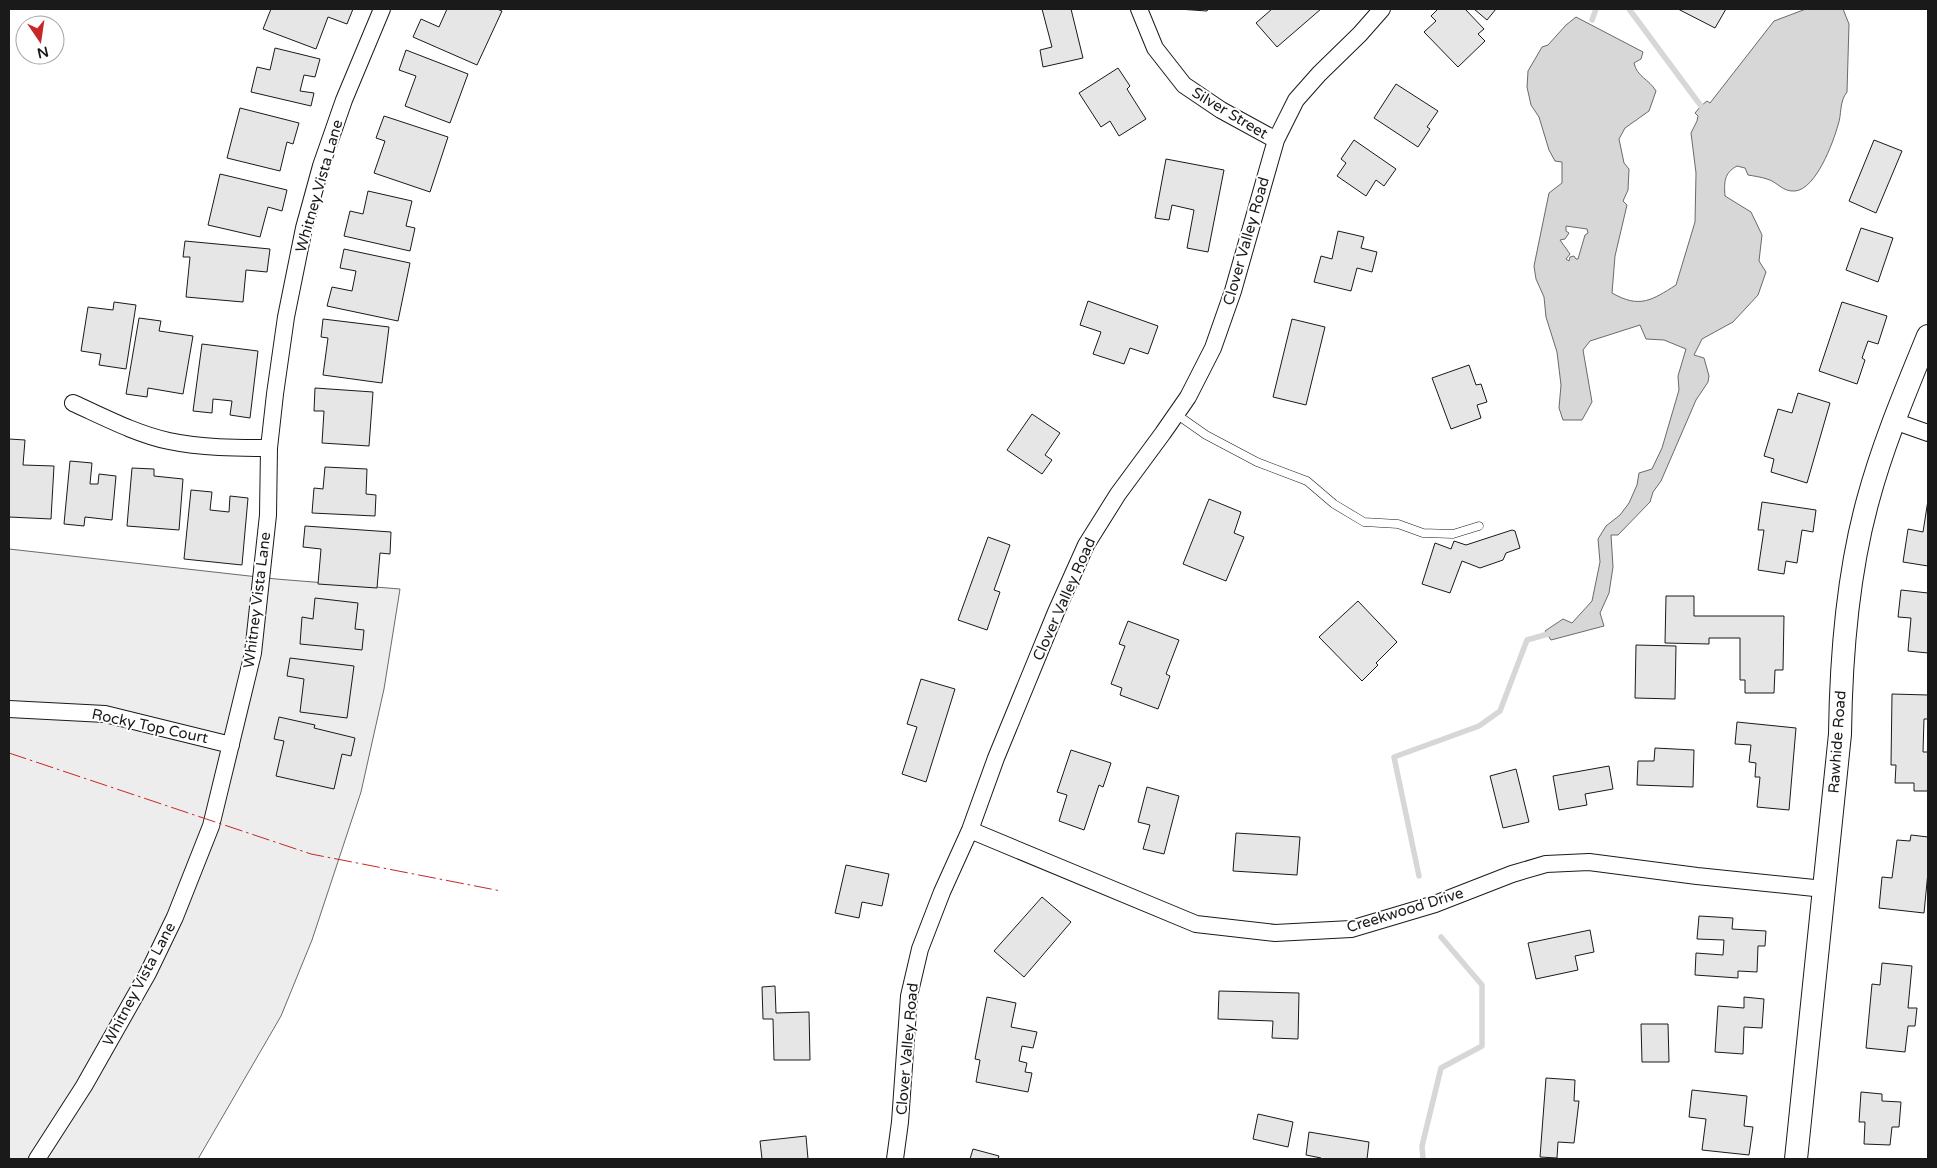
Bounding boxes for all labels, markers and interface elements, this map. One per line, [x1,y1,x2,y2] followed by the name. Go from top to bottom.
[15,15,65,65] north arrow
[35,43,50,62] text: N
[1189,83,1271,143] street label: Silver Street
[291,118,347,254] street label: Whitney Vista Lane
[1219,175,1273,307] street label: Clover Valley Road
[240,531,274,669] street label: Whitney Vista Lane
[1029,535,1099,663] street label: Clover Valley Road
[1824,690,1850,794] street label: Rawhide Road
[90,705,210,747] street label: Rocky Top Court
[1344,884,1466,936] street label: Creekwood Drive
[99,919,179,1049] street label: Whitney Vista Lane
[892,982,922,1116] street label: Clover Valley Road

